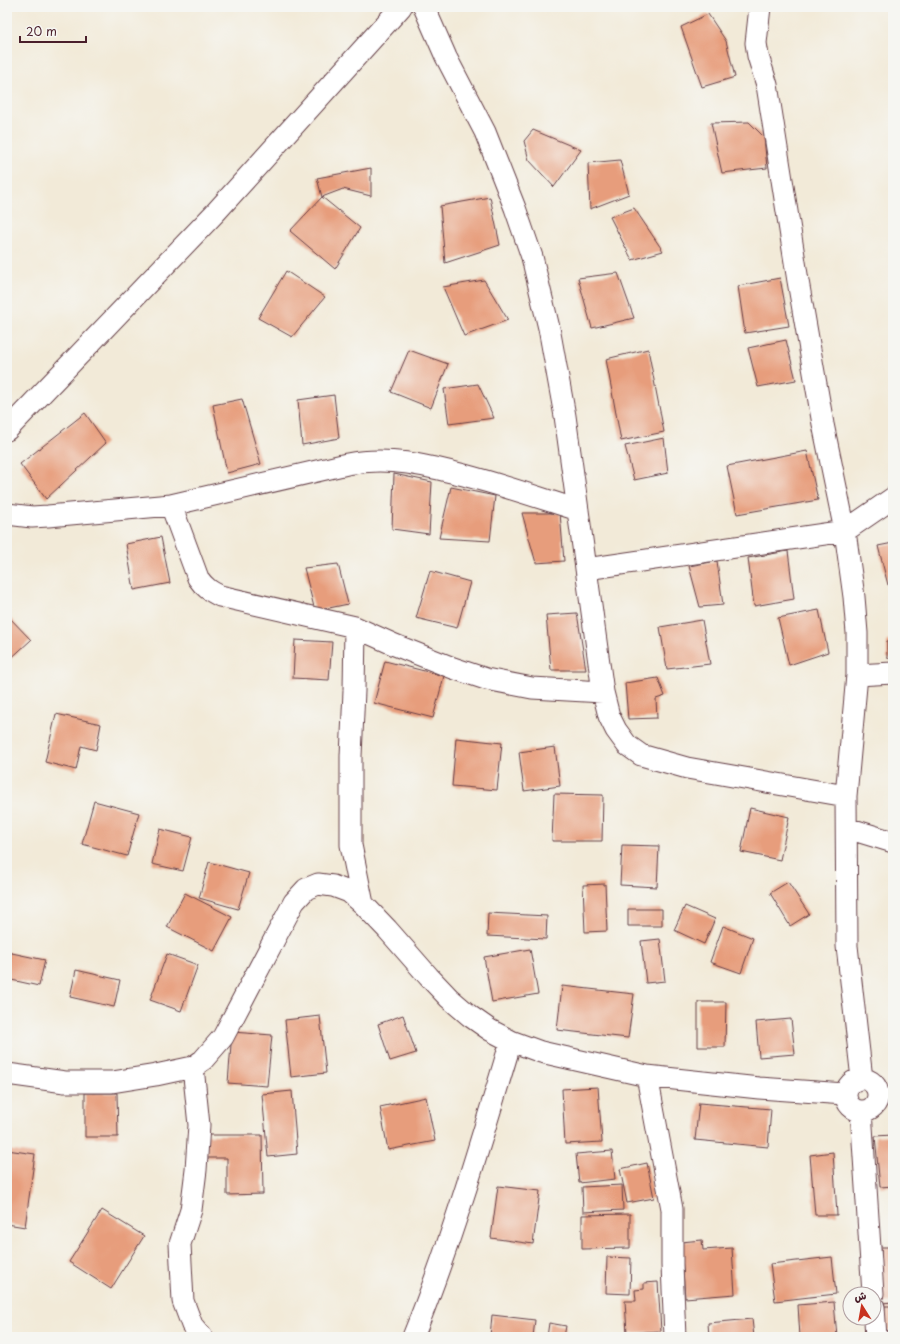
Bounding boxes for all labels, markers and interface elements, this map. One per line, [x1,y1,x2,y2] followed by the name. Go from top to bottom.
[20,18,86,44] scale bar
[26,22,57,40] text: 20 m
[842,1286,882,1326] north arrow
[852,1286,868,1305] text: ش

